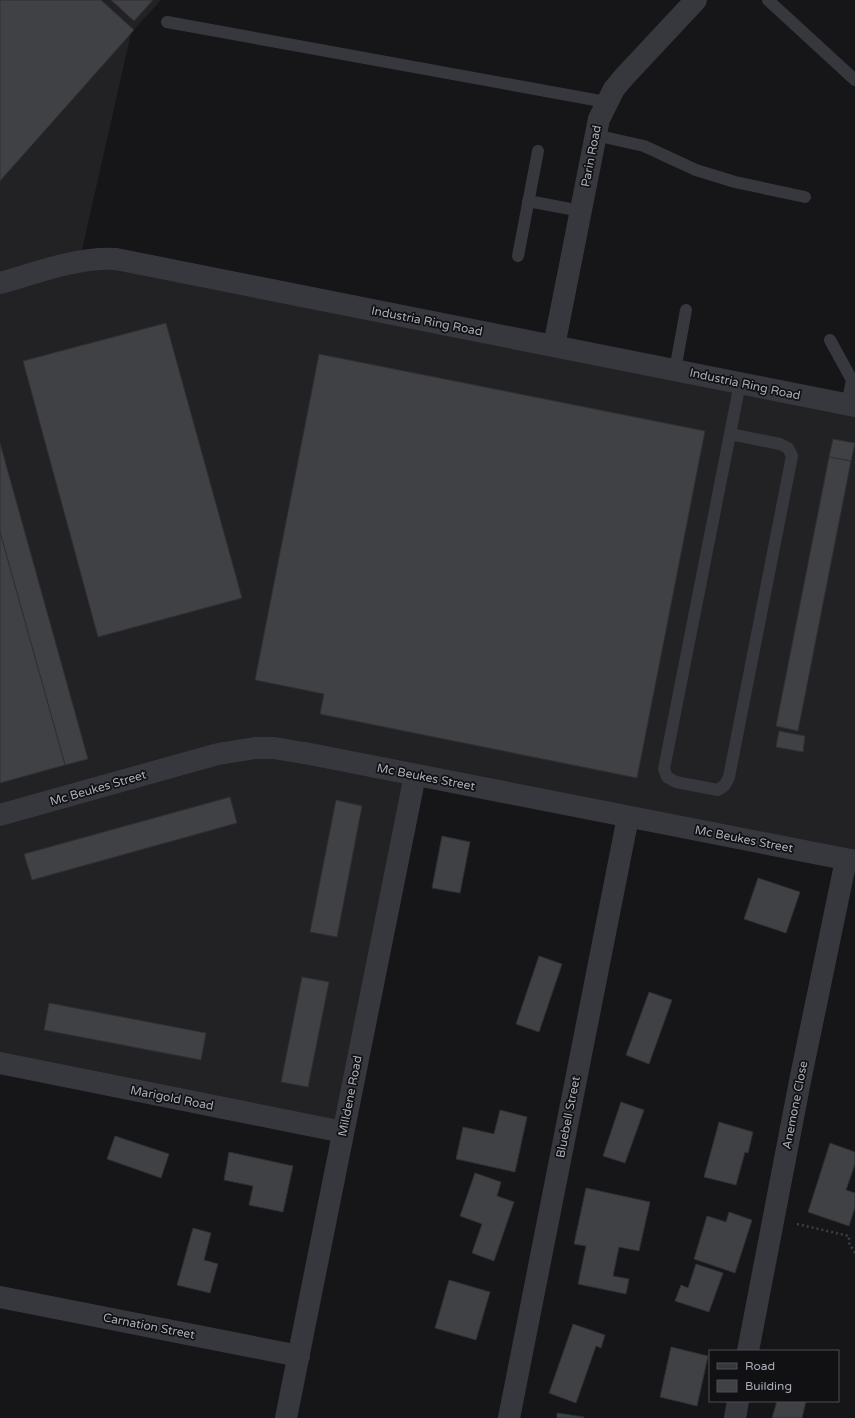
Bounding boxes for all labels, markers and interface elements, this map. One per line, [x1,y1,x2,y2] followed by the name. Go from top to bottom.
[578,124,604,188] street label: Parin Road
[370,303,484,339] street label: Industria Ring Road
[688,365,802,403] street label: Industria Ring Road
[376,761,477,793] street label: Mc Beukes Street
[48,767,148,808] street label: Mc Beukes Street
[694,823,795,855] street label: Mc Beukes Street
[335,1054,365,1138] street label: Milldene Road
[780,1059,810,1150] street label: Anemone Close
[553,1074,583,1159] street label: Bluebell Street
[129,1083,215,1113] street label: Marigold Road
[102,1310,196,1342] street label: Carnation Street
[709,1350,839,1402] legend
[745,1359,775,1373] text: Road
[745,1379,792,1393] text: Building

